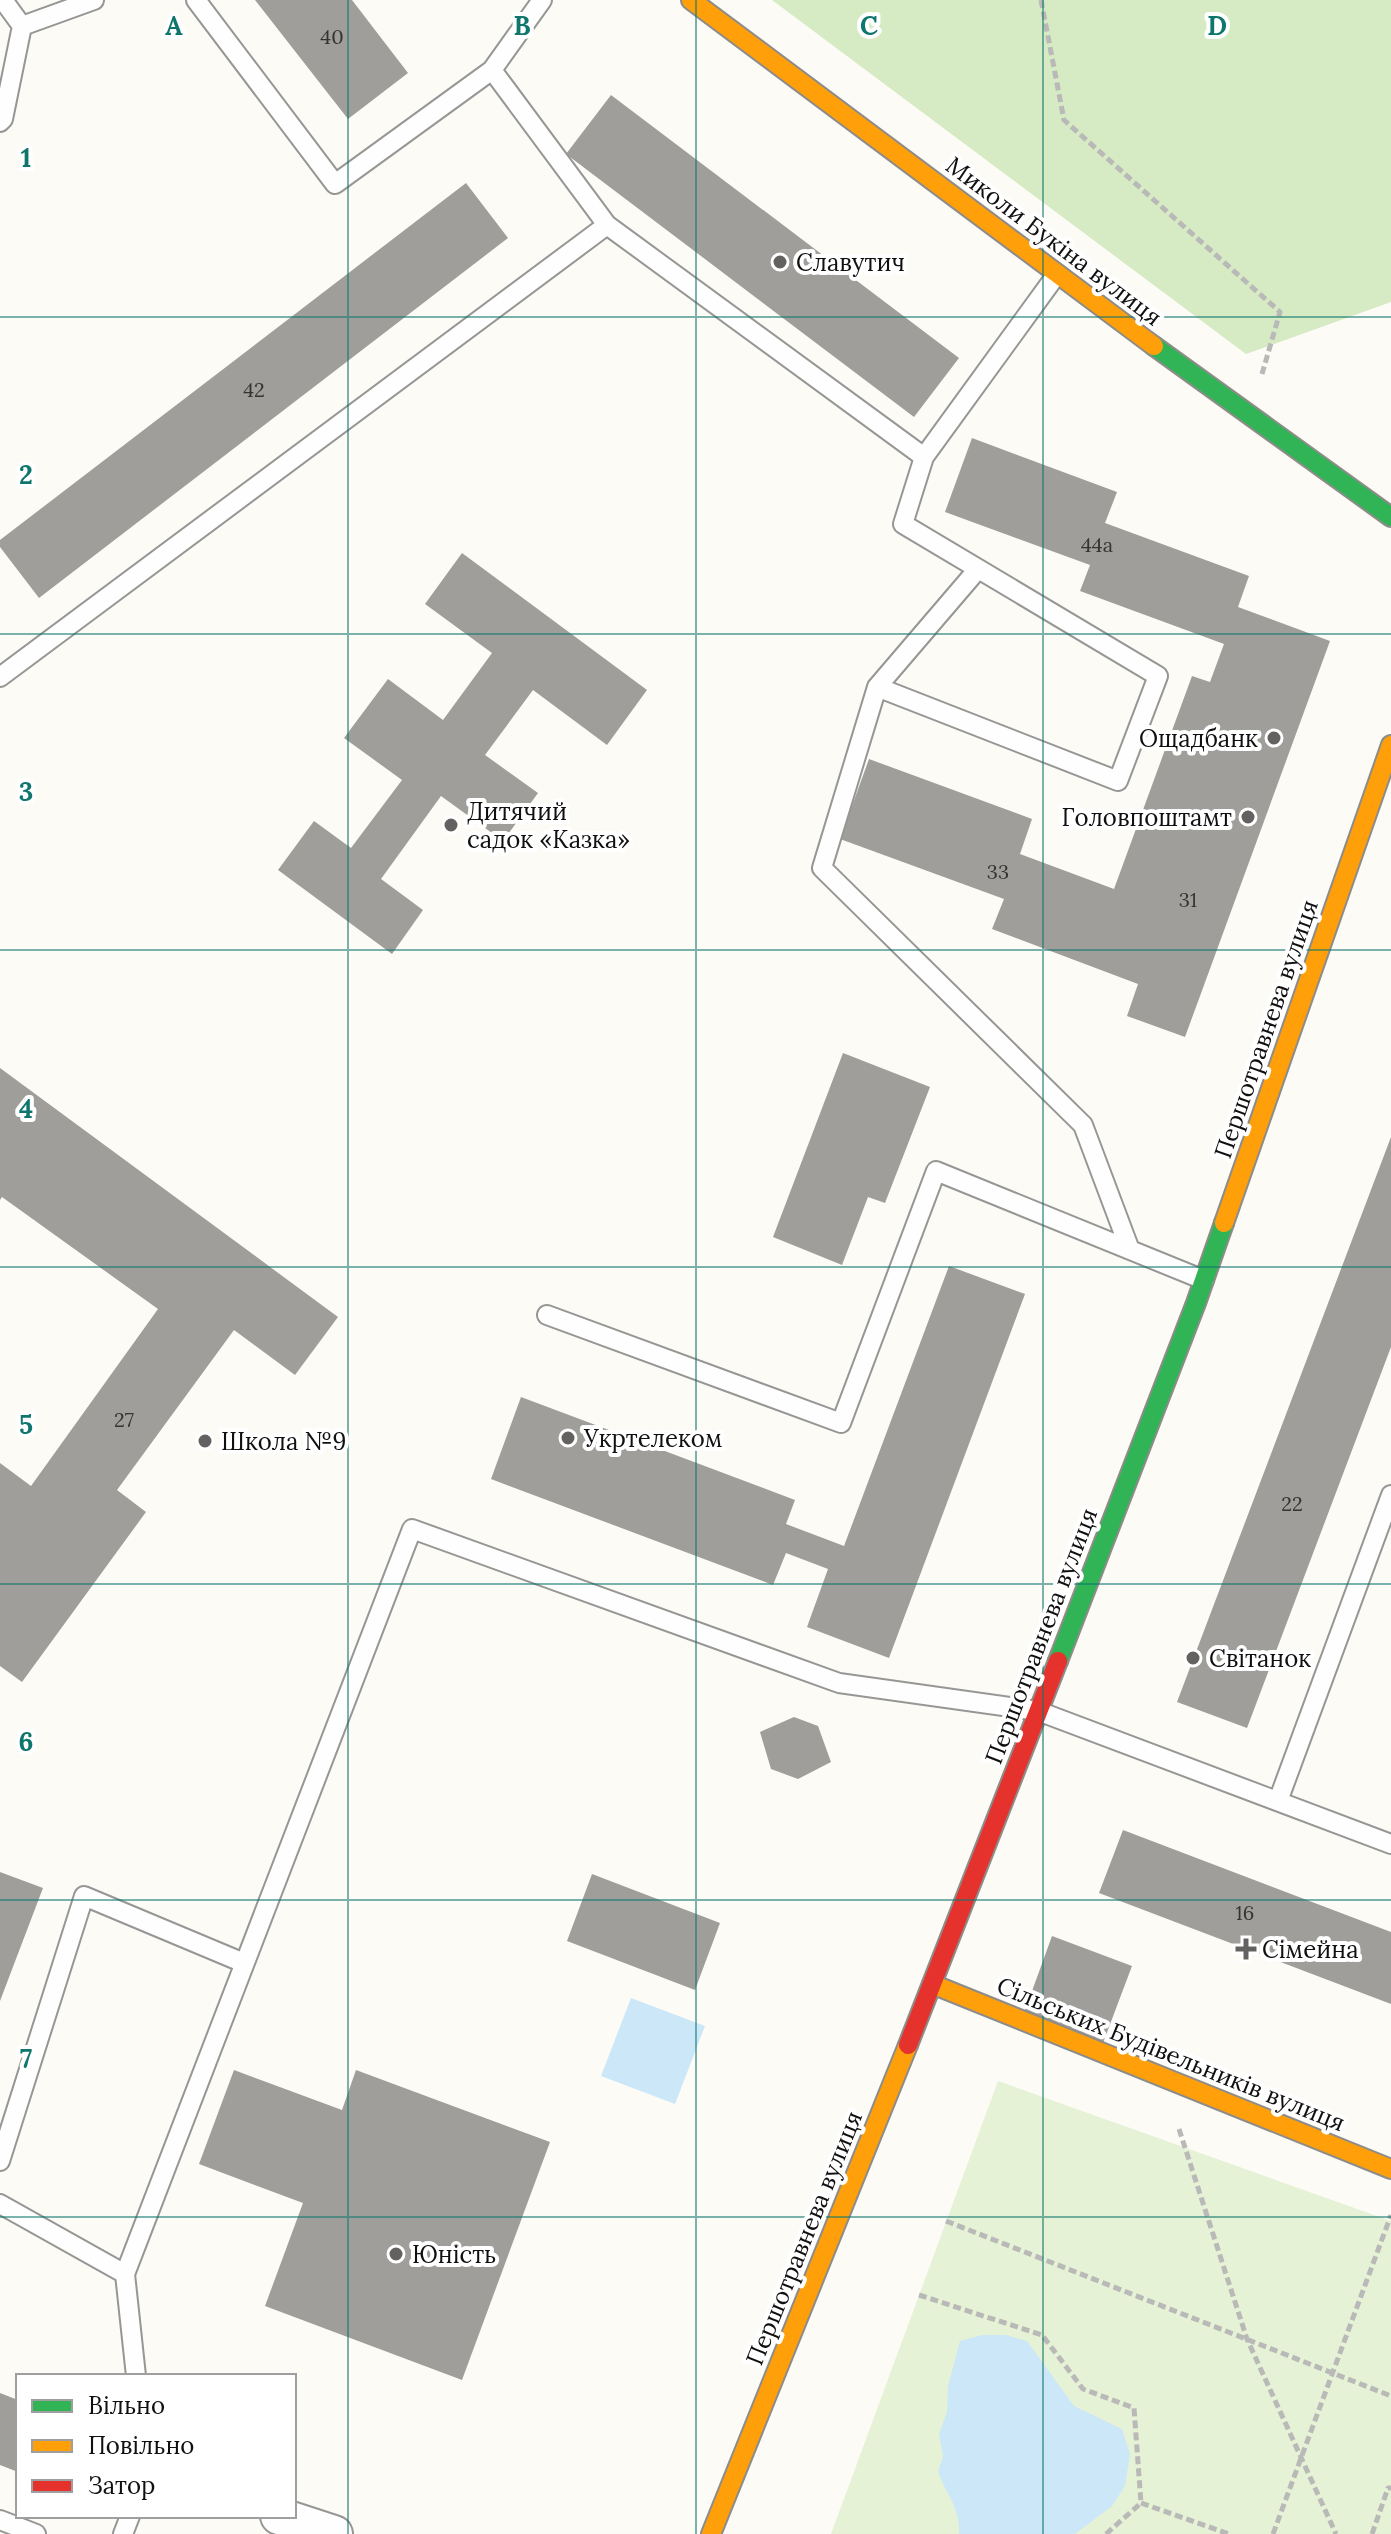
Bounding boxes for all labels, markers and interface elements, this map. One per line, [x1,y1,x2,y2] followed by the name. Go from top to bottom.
[165,9,183,42] text: A
[513,9,531,42] text: B
[860,9,878,42] text: C
[1207,9,1227,42] text: D
[320,24,344,49] house number: 40
[21,141,31,174] text: 1
[940,150,1168,332] street label: Миколи Букіна вулиця
[796,247,905,278] place label: Славутич
[771,253,789,271] marker: Славутич
[243,377,265,402] house number: 42
[19,458,33,491] text: 2
[1081,532,1113,557] house number: 44а
[1139,723,1258,754] place label: Ощадбанк
[1265,729,1283,747] marker: Ощадбанк
[19,775,33,808] text: 3
[467,796,630,855] place label: Дитячий садок «Казка»
[1061,802,1232,833] place label: Головпоштамт
[1239,808,1257,826] marker: Головпоштамт
[442,816,460,834] marker: Дитячий садок «Казка»
[987,859,1009,884] house number: 33
[1179,887,1197,912] house number: 31
[1207,896,1325,1162] street label: Першотравнева вулиця
[19,1092,33,1125] text: 4
[114,1407,134,1432] house number: 27
[19,1408,33,1441] text: 5
[583,1423,722,1454] place label: Укртелеком
[221,1426,346,1457] place label: Школа №9
[559,1429,577,1447] marker: Укртелеком
[196,1432,214,1450] marker: Школа №9
[1281,1491,1303,1516] house number: 22
[978,1504,1104,1768] street label: Першотравнева вулиця
[1209,1643,1311,1674] place label: Свiтанок
[1184,1649,1202,1667] marker: Свiтанок
[19,1725,33,1758] text: 6
[1236,1900,1254,1925] house number: 16
[1262,1934,1359,1965] place label: Сімейна
[1237,1940,1255,1958] marker: Сімейна
[992,1970,1350,2138] street label: Сільських Будівельників вулиця
[20,2042,32,2075] text: 7
[739,2106,869,2370] street label: Першотравнева вулиця
[412,2239,496,2270] place label: Юність
[387,2245,405,2263] marker: Юність
[16,2374,296,2518] legend
[88,2390,165,2421] text: Вільно
[88,2430,194,2461] text: Повільно
[88,2470,155,2501] text: Затор

